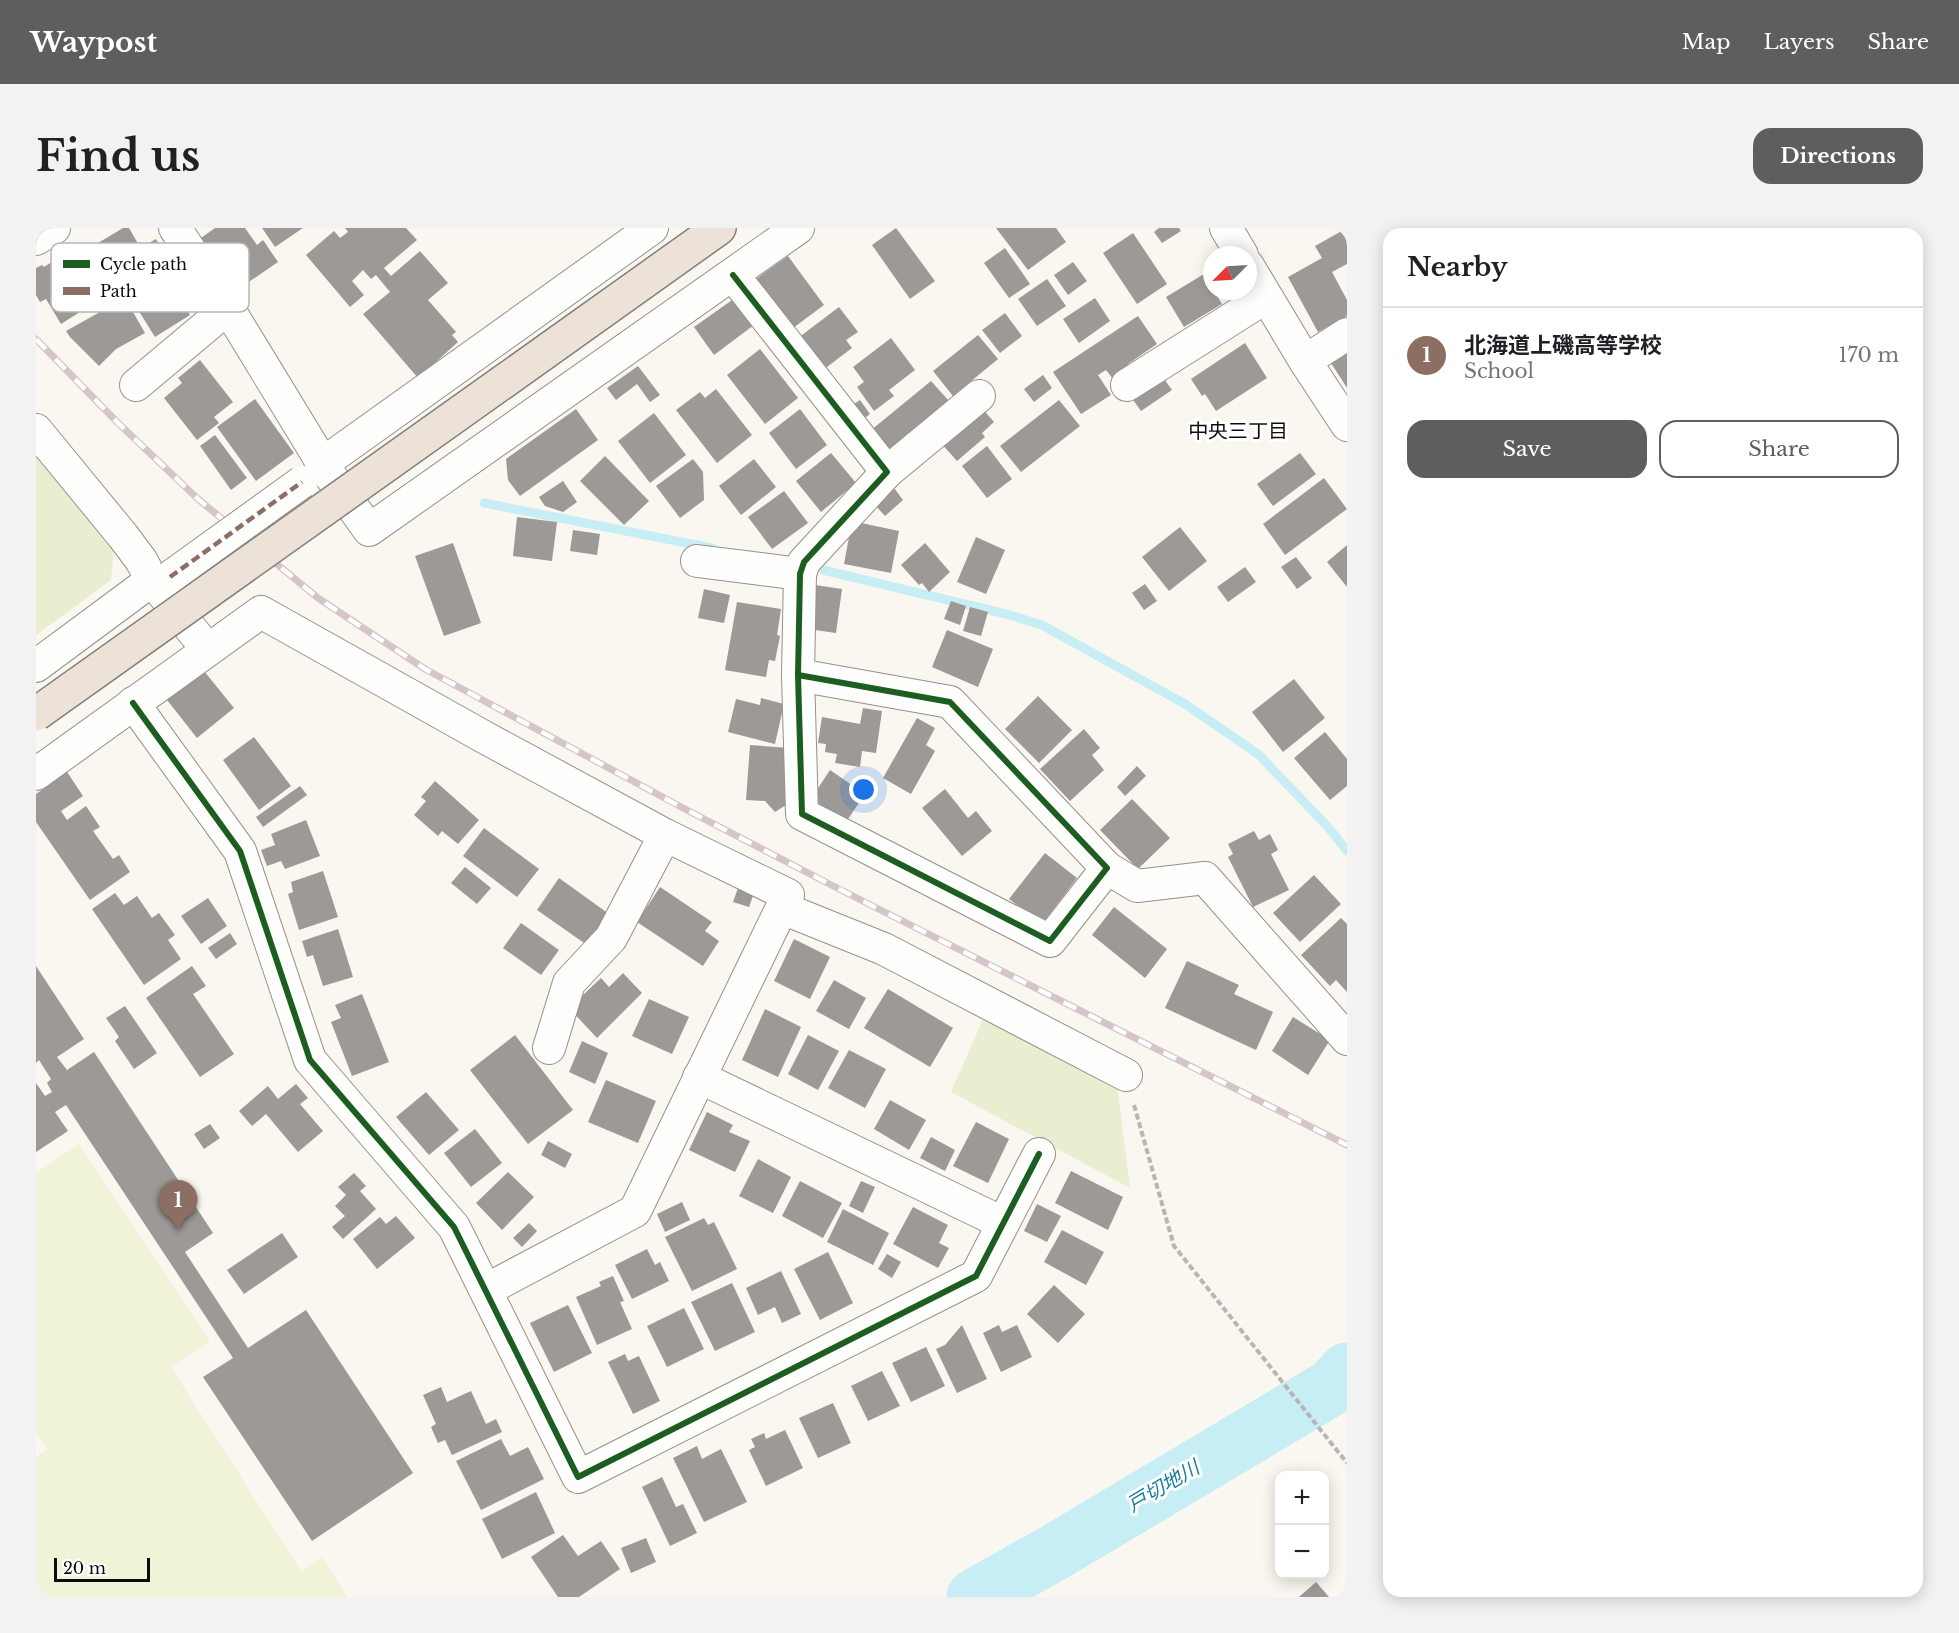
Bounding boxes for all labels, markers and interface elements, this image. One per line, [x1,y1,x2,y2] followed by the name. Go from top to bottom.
[30,25,157,60] text: Waypost
[1682,29,1731,55] text: Map
[1764,29,1835,55] text: Layers
[1868,29,1929,55] text: Share
[1753,128,1923,184] button: Directions
[36,130,200,182] text: Find us
[51,243,249,312] legend
[1203,246,1257,300] north arrow
[1407,251,1508,283] text: Nearby
[100,254,187,274] text: Cycle path
[100,281,137,301] text: Path
[1464,332,1662,359] text: 北海道上磯高等学校
[1422,343,1431,367] text: 1
[1839,343,1899,367] text: 170 m
[1464,359,1534,383] text: School
[1188,419,1288,443] district label: 中央三丁目
[1407,420,1647,478] button: Save
[1659,420,1899,478] button: Share
[849,775,878,804] your location
[158,1180,198,1230] pin: 1
[1123,1454,1205,1517] water label: 戸切地川
[1275,1471,1329,1579] map controls
[1275,1471,1329,1525] button: +
[1275,1525,1329,1579] button: −
[54,1555,150,1582] scale bar
[63,1558,106,1578] text: 20 m

